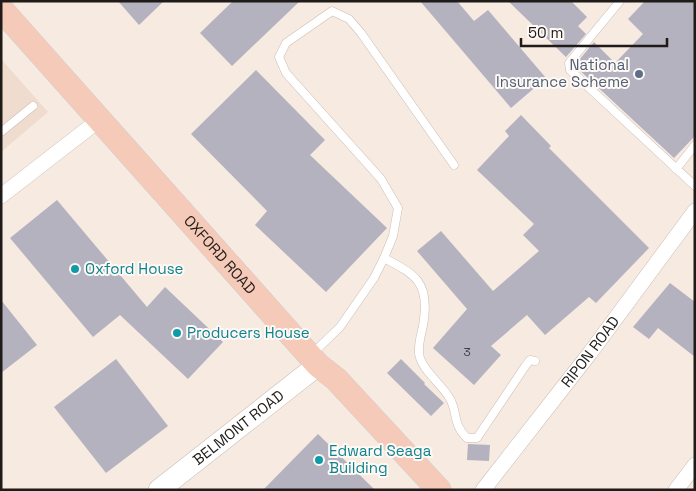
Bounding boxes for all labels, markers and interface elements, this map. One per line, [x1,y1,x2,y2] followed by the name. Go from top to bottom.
[521,15,667,47] scale bar
[528,23,563,42] text: 50 m
[496,55,629,91] place label: National Insurance Scheme
[633,68,645,80] marker: National Insurance Scheme
[180,211,260,298] street label: OXFORD ROAD
[85,259,184,278] place label: Oxford House
[69,263,81,275] marker: Oxford House
[557,312,623,391] street label: RIPON ROAD
[187,323,310,342] place label: Producers House
[171,327,183,339] marker: Producers House
[463,344,471,360] house number: 3
[189,385,287,469] street label: BELMONT ROAD
[329,441,432,477] place label: Edward Seaga Building
[313,454,325,466] marker: Edward Seaga Building

